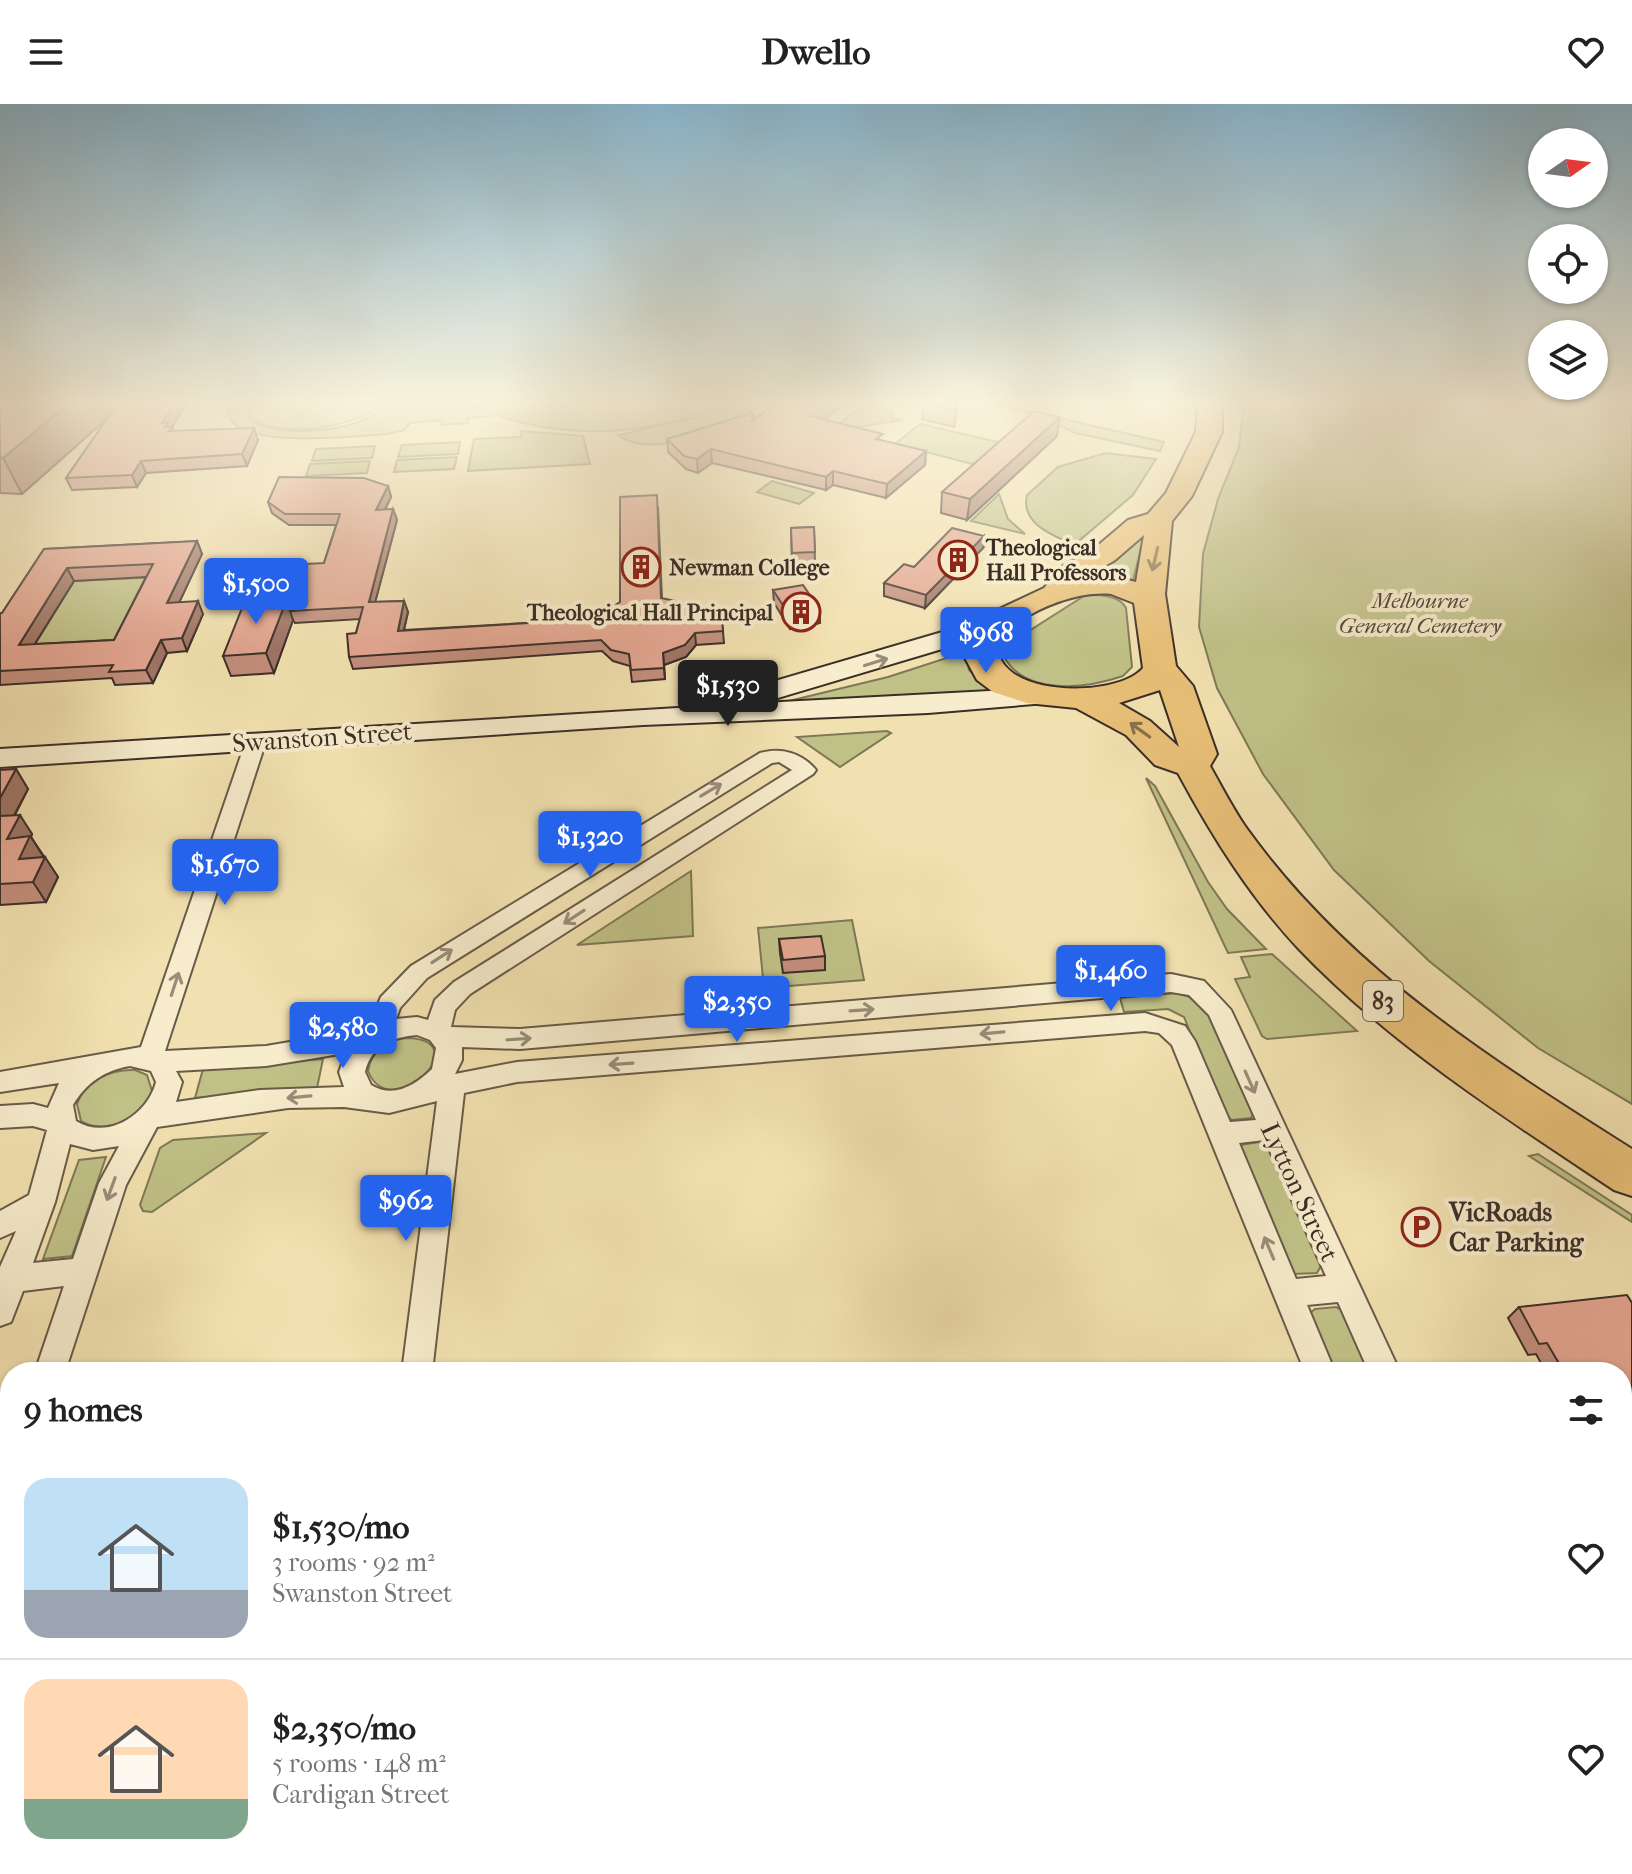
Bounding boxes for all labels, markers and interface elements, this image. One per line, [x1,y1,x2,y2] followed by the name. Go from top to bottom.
[24,30,68,74] icon: menu
[1564,30,1608,74] icon: heart
[761,31,871,73] text: Dwello
[1528,128,1608,208] north arrow
[1528,128,1608,400] map controls
[1528,224,1608,304] button: locate
[1528,320,1608,400] button: layers
[985,535,1126,586] place label: Theological Hall Professors
[937,539,979,581] building icon: Theological Hall Professors
[620,546,662,588] building icon: Newman College
[1147,546,1162,572] one-way arrow
[669,555,830,581] place label: Newman College
[191,558,321,626] pin: $1,500
[222,568,290,599] text: $1,500
[1339,588,1502,639] park label: Melbourne General Cemetery
[780,591,822,633] building icon: Theological Hall Principal
[526,600,774,626] place label: Theological Hall Principal
[939,607,1033,675] pin: $968
[958,617,1014,648] text: $968
[863,654,888,668] one-way arrow
[663,660,793,728] pin: $1,530
[696,670,760,701] text: $1,530
[231,716,414,759] street label: Swanston Street
[1130,722,1151,739] one-way arrow
[699,782,722,798] one-way arrow
[525,811,655,879] pin: $1,320
[556,821,624,852] text: $1,320
[160,839,290,907] pin: $1,670
[190,849,260,880] text: $1,670
[564,908,586,925] one-way arrow
[1046,945,1176,1013] pin: $1,460
[430,948,453,964] one-way arrow
[1074,955,1148,986] text: $1,460
[168,972,183,997] one-way arrow
[672,976,802,1044] pin: $2,350
[1363,981,1403,1021] road number: 83
[702,986,772,1017] text: $2,350
[278,1002,408,1070] pin: $2,580
[848,1002,875,1017] one-way arrow
[308,1012,378,1043] text: $2,580
[979,1026,1006,1041] one-way arrow
[505,1031,532,1046] one-way arrow
[608,1057,635,1072] one-way arrow
[1244,1069,1259,1093] one-way arrow
[286,1090,313,1105] one-way arrow
[1254,1118,1346,1267] street label: Lytton Street
[359,1175,453,1243] pin: $962
[103,1176,117,1201] one-way arrow
[378,1185,434,1216] text: $962
[1448,1197,1585,1258] place label: VicRoads Car Parking
[1400,1206,1442,1248] parking icon: VicRoads Car Parking
[1261,1236,1275,1261] one-way arrow
[1564,1388,1608,1432] icon: filters
[24,1390,143,1430] text: 9 homes
[272,1507,410,1547] text: $1,530/mo
[88,1510,184,1606] icon: home
[1564,1536,1608,1580] icon: heart
[272,1547,435,1578] text: 3 rooms · 92 m²
[272,1578,452,1609] text: Swanston Street
[272,1708,416,1748] text: $2,350/mo
[88,1711,184,1807] icon: home
[1564,1737,1608,1781] icon: heart
[272,1748,446,1779] text: 5 rooms · 148 m²
[272,1779,449,1810] text: Cardigan Street

